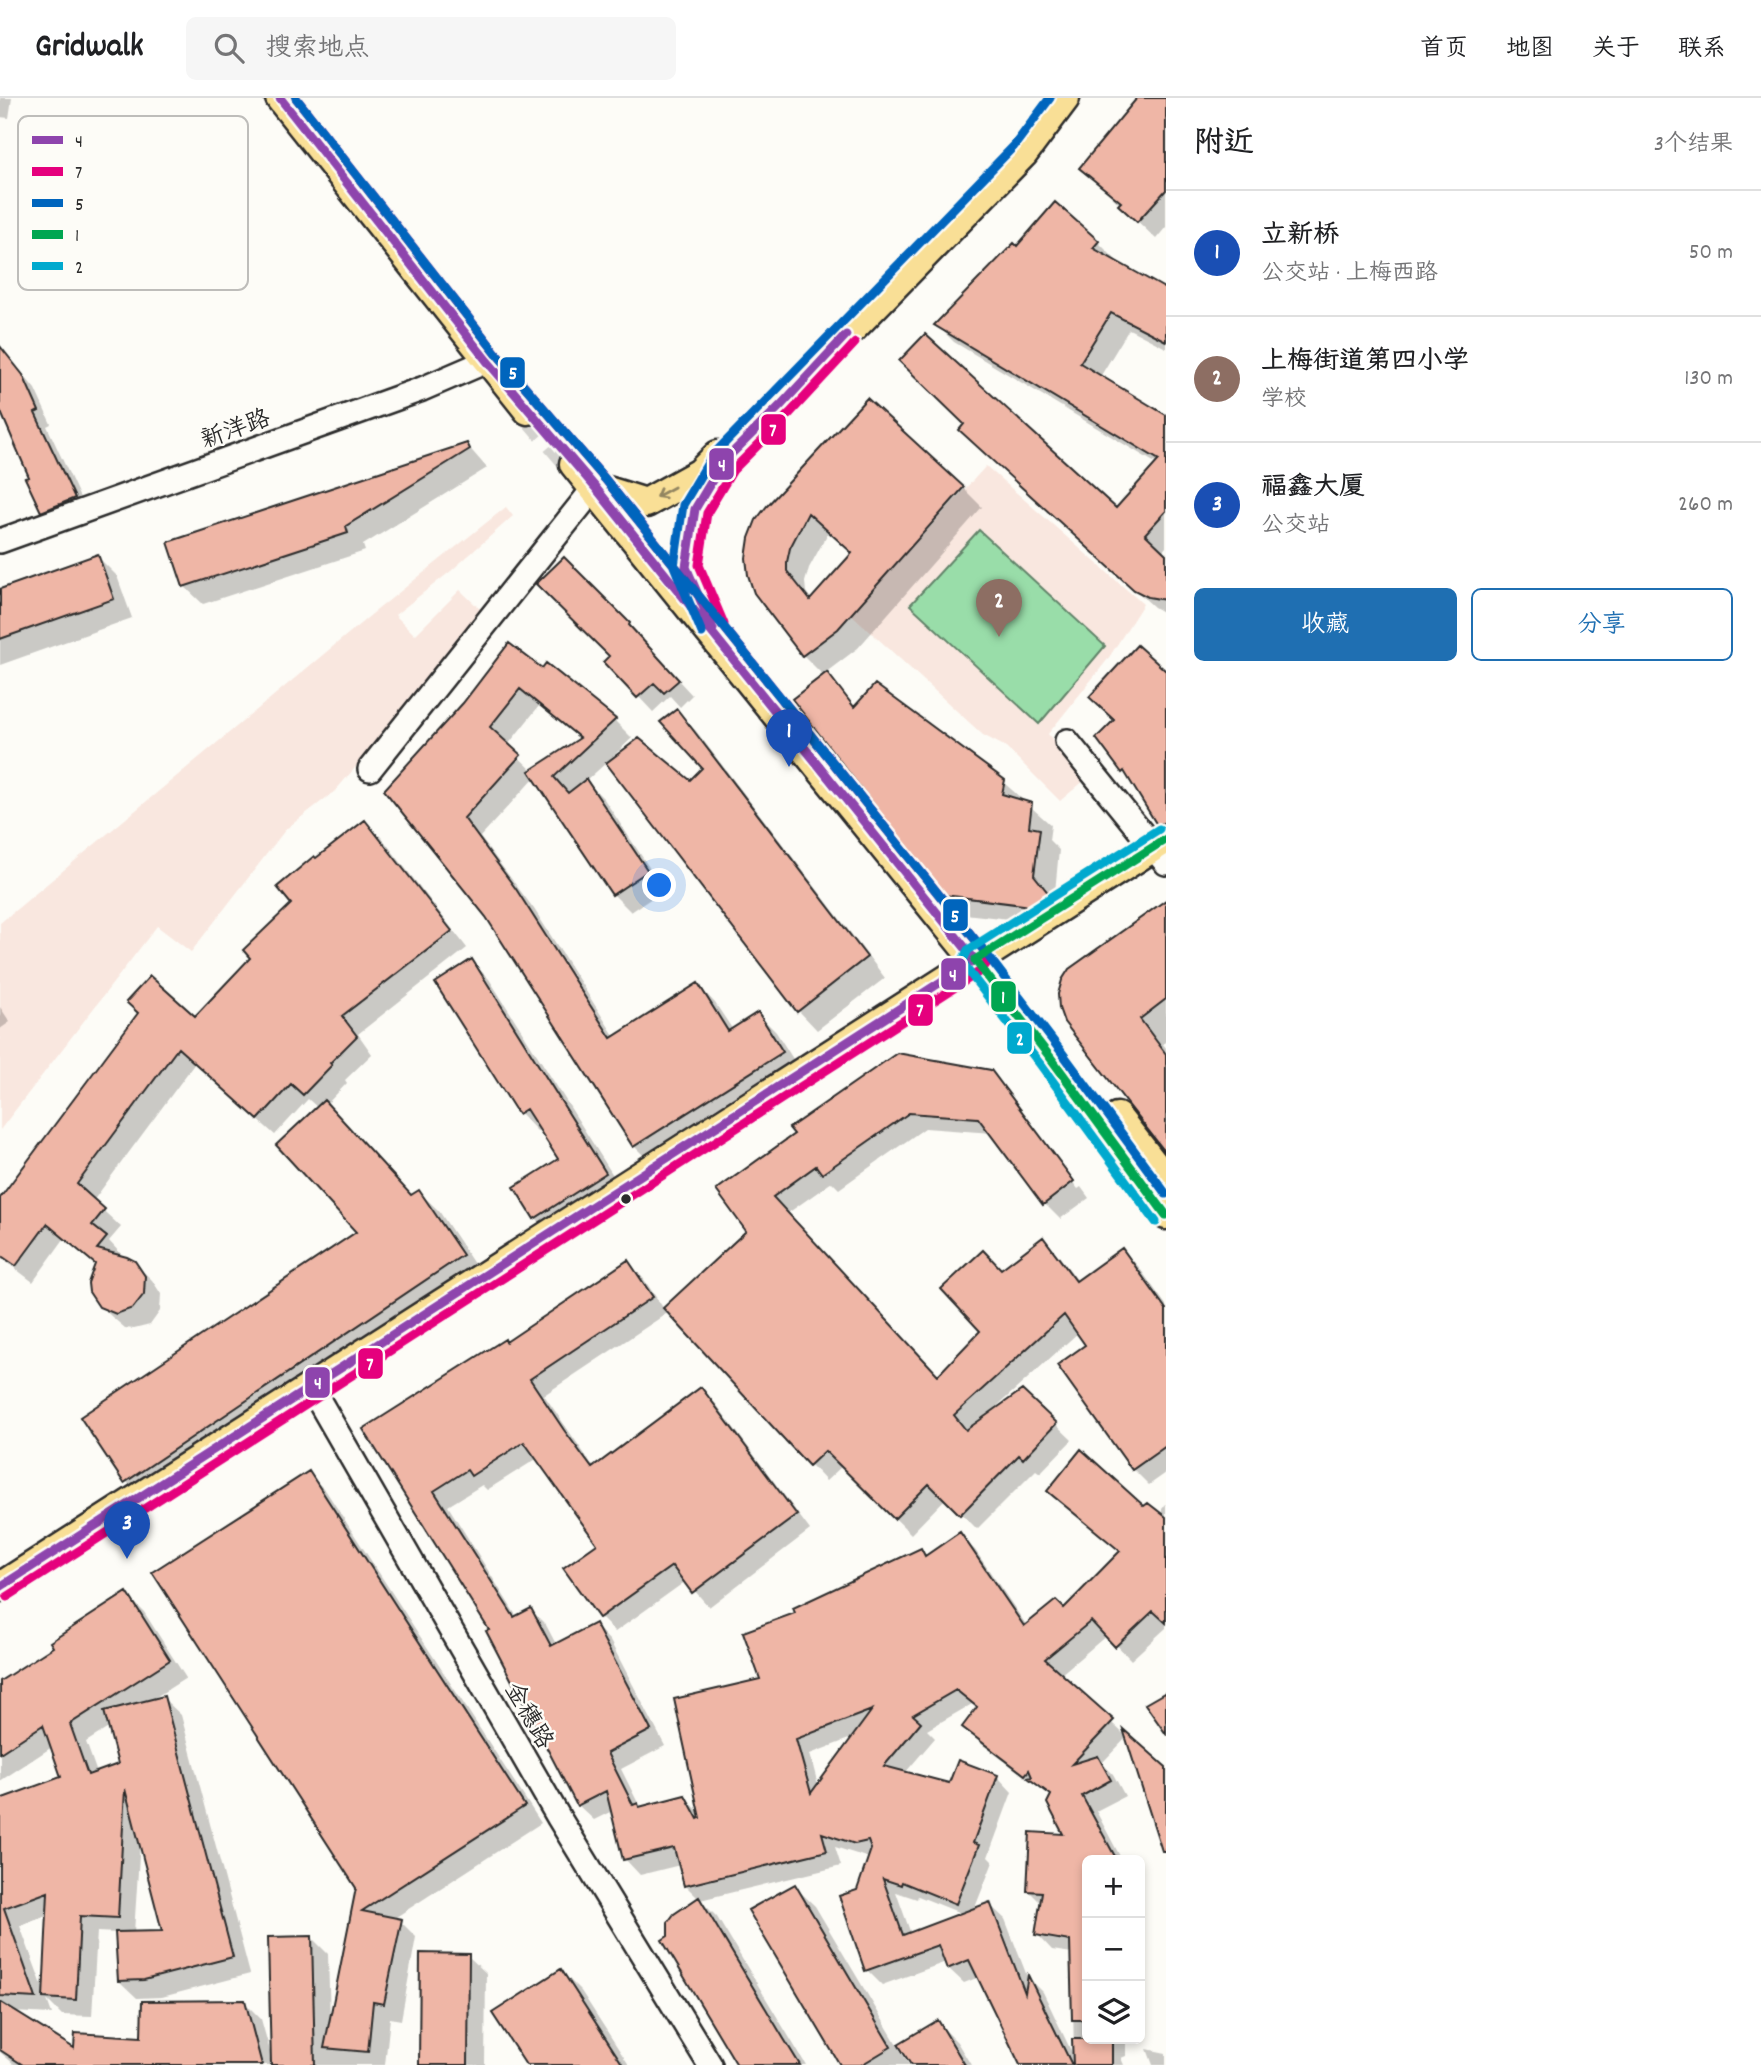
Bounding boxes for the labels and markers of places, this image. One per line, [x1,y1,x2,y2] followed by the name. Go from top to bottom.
[976,579,1022,637] pin: 2
[766,709,812,767] pin: 1
[619,1192,633,1206] unlabelled marker
[104,1501,150,1559] pin: 3

